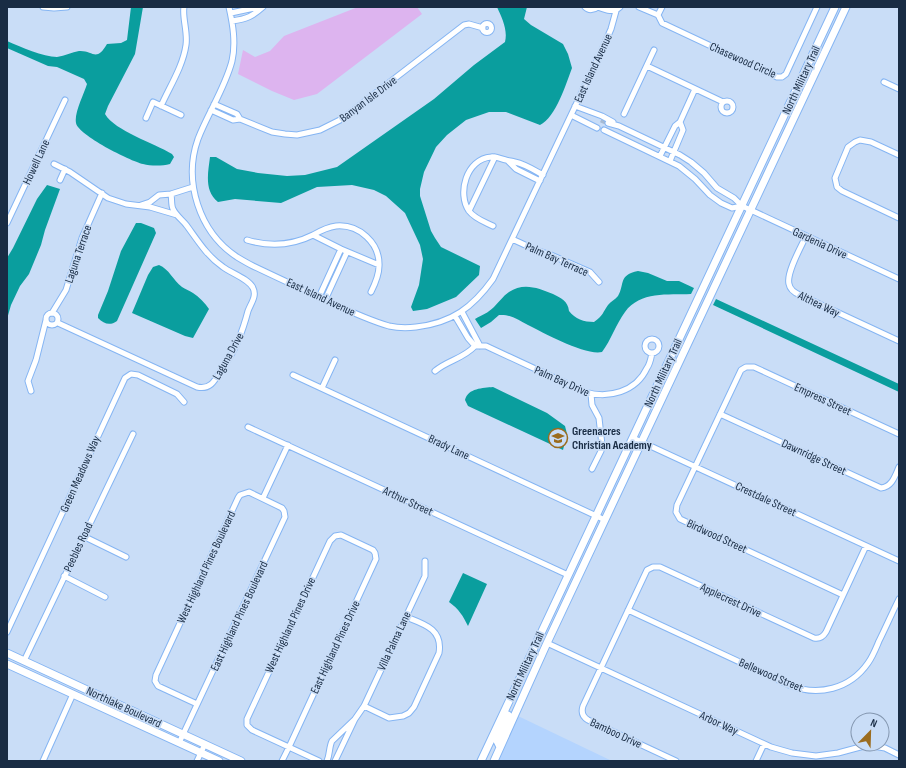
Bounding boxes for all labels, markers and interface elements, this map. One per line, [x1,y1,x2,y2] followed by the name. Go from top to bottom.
[571,31,616,105] street label: East Island Avenue
[707,39,779,82] street label: Chasewood Circle
[779,43,824,117] street label: North Military Trail
[337,73,400,126] street label: Banyan Isle Drive
[20,137,53,187] street label: Howell Lane
[62,223,95,285] street label: Laguna Terrace
[790,224,850,263] street label: Gardenia Drive
[523,239,591,280] street label: Palm Bay Terrace
[284,275,358,320] street label: East Island Avenue
[795,288,842,321] street label: Althea Way
[209,330,248,382] street label: Laguna Drive
[641,336,686,410] street label: North Military Trail
[532,363,592,400] street label: Palm Bay Drive
[792,380,854,419] street label: Empress Street
[572,424,652,453] place label: Greenacres Christian Academy
[547,427,569,449] school or university icon: Greenacres Christian Academy
[426,431,472,464] street label: Brady Lane
[57,433,104,515] street label: Green Meadows Way
[779,436,849,479] street label: Dawnridge Street
[733,479,799,520] street label: Crestdale Street
[379,483,435,520] street label: Arthur Street
[174,508,239,626] street label: West Highland Pines Boulevard
[684,516,750,557] street label: Birdwood Street
[60,520,96,574] street label: Peebles Road
[207,559,272,674] street label: East Highland Pines Boulevard
[262,575,319,675] street label: West Highland Pines Drive
[697,579,764,621] street label: Applecrest Drive
[307,598,364,696] street label: East Highland Pines Drive
[374,609,415,673] street label: Villa Palma Lane
[503,629,548,703] street label: North Military Trail
[736,655,805,696] street label: Bellewood Street
[84,684,164,731] street label: Northlake Boulevard
[696,708,741,739] street label: Arbor Way
[850,712,890,752] north arrow
[587,715,644,752] street label: Bamboo Drive
[868,716,879,730] text: N

